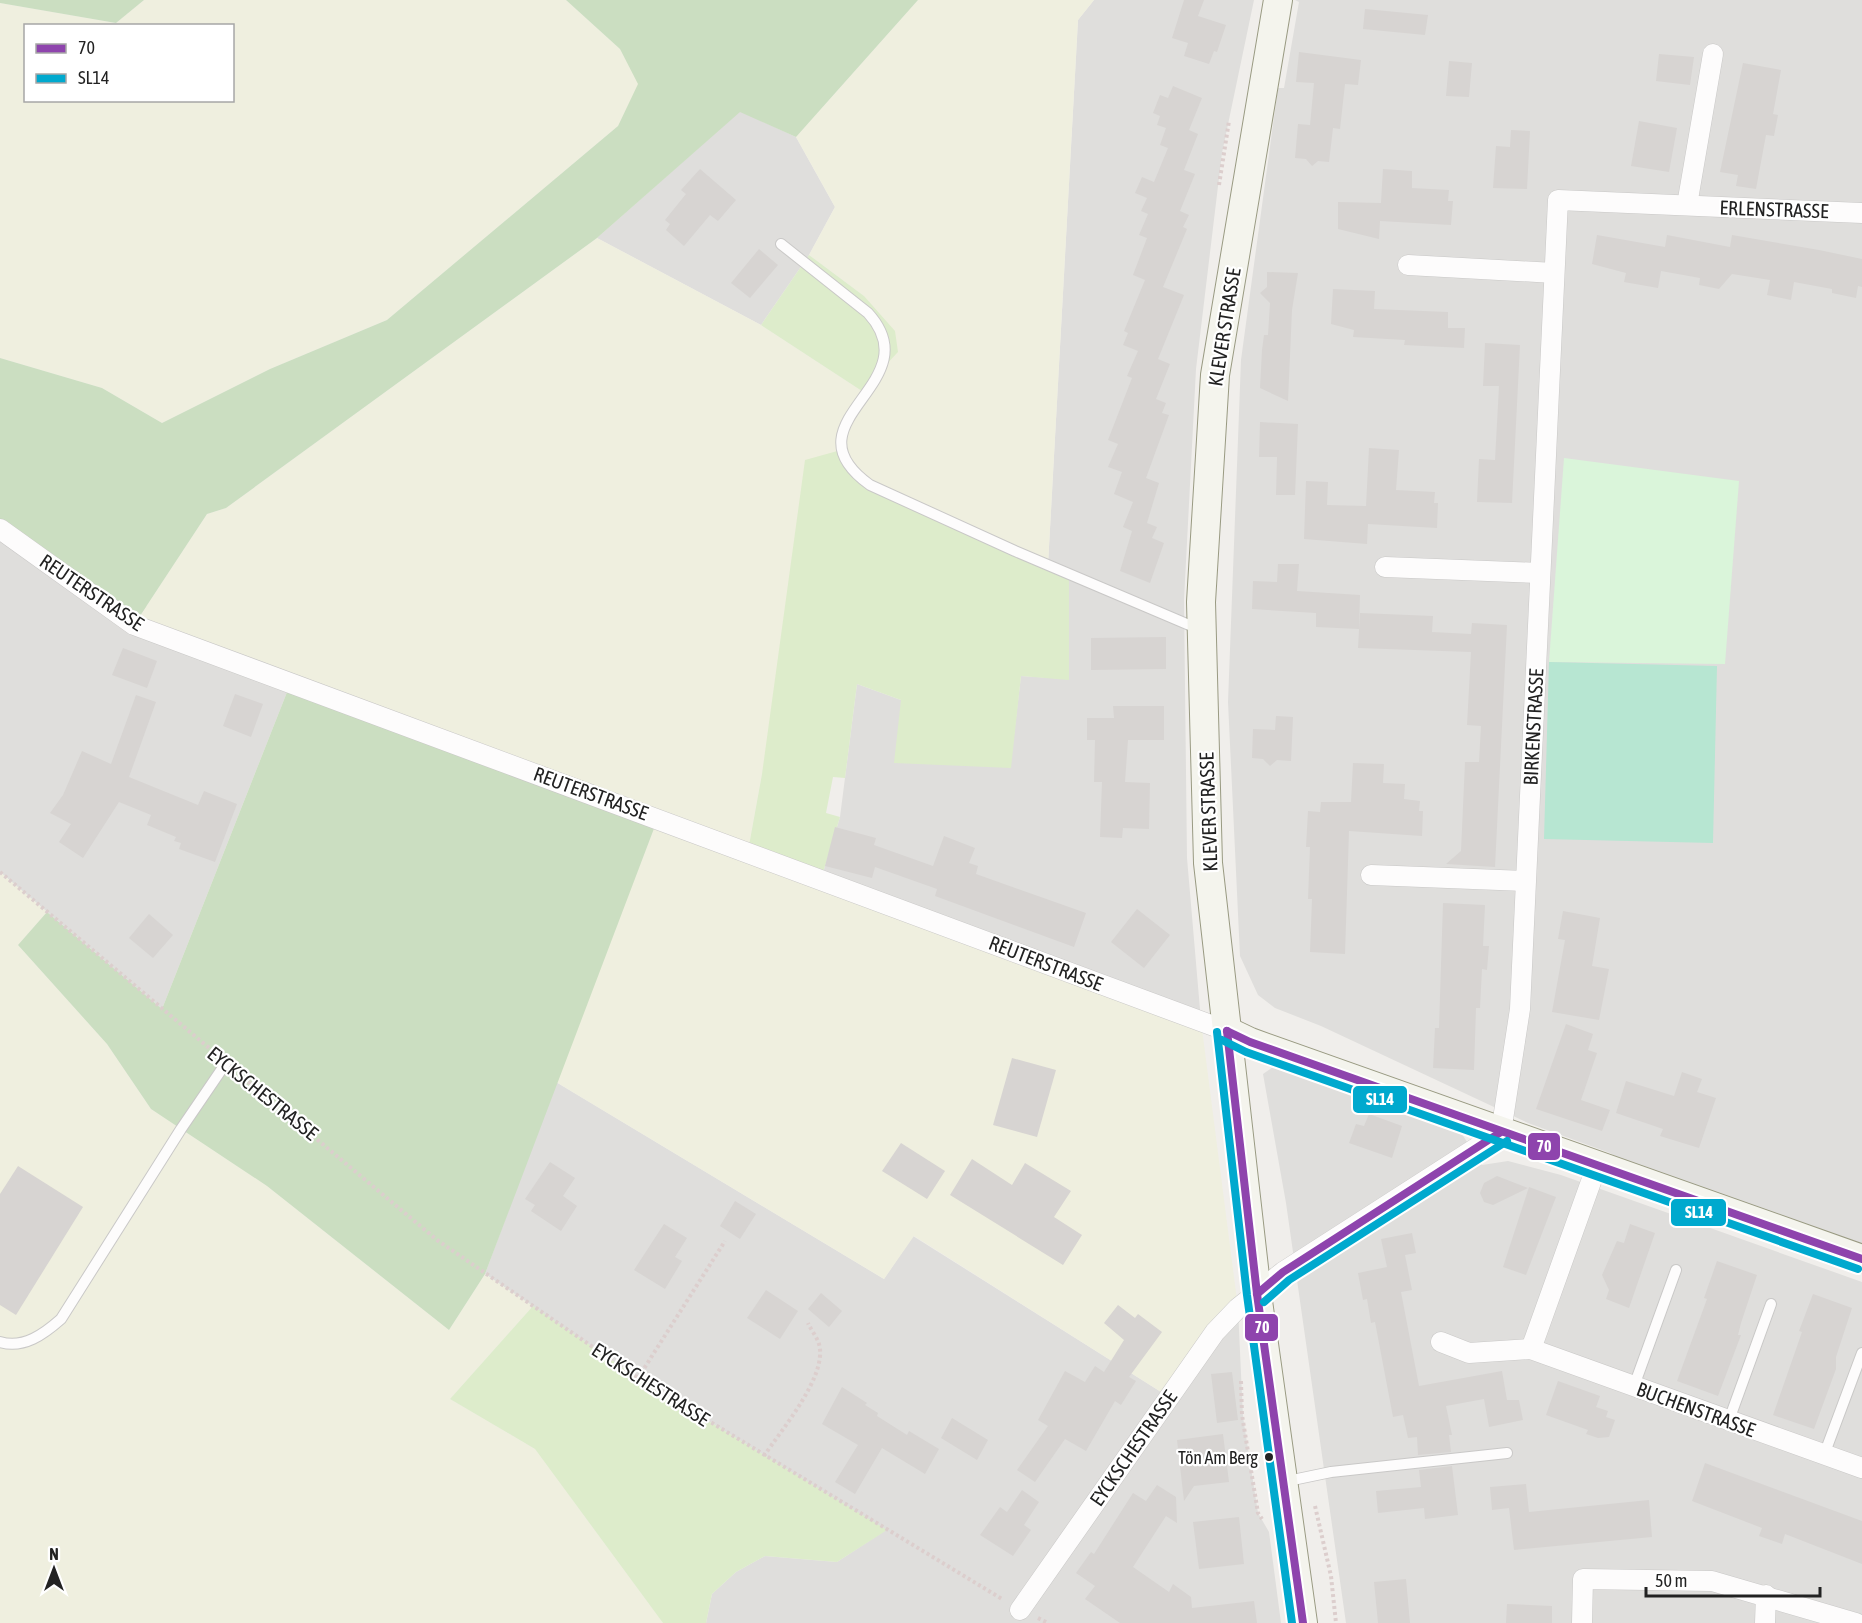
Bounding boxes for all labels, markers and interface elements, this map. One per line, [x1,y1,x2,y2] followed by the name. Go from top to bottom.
[24,24,234,102] legend
[78,37,95,58] text: 70
[78,67,109,88] text: SL14
[1719,196,1829,222] street label: ERLENSTRASSE
[1203,266,1245,388] street label: KLEVER STRASSE
[36,549,149,635] street label: REUTERSTRASSE
[1518,667,1548,786] street label: BIRKENSTRASSE
[1194,751,1222,872] street label: KLEVER STRASSE
[531,762,652,824] street label: REUTERSTRASSE
[986,931,1107,995] street label: REUTERSTRASSE
[203,1041,323,1145] street label: EYCKSCHESTRASSE
[1352,1085,1408,1114] line badge: SL14
[1366,1090,1394,1108] text: SL14
[1527,1132,1561,1161] line badge: 70
[1536,1137,1552,1155] text: 70
[1670,1198,1727,1227] line badge: SL14
[1685,1203,1713,1221] text: SL14
[1244,1313,1279,1342] line badge: 70
[1254,1318,1270,1336] text: 70
[588,1337,714,1431] street label: EYCKSCHESTRASSE
[1634,1377,1759,1441] street label: BUCHENSTRASSE
[1085,1386,1182,1510] street label: EYCKSCHESTRASSE
[1178,1447,1258,1468] place label: Tön Am Berg
[1263,1451,1275,1463] marker: Tön Am Berg
[24,1539,84,1599] north arrow
[49,1545,59,1563] text: N
[1646,1560,1820,1598] scale bar
[1655,1570,1687,1591] text: 50 m

